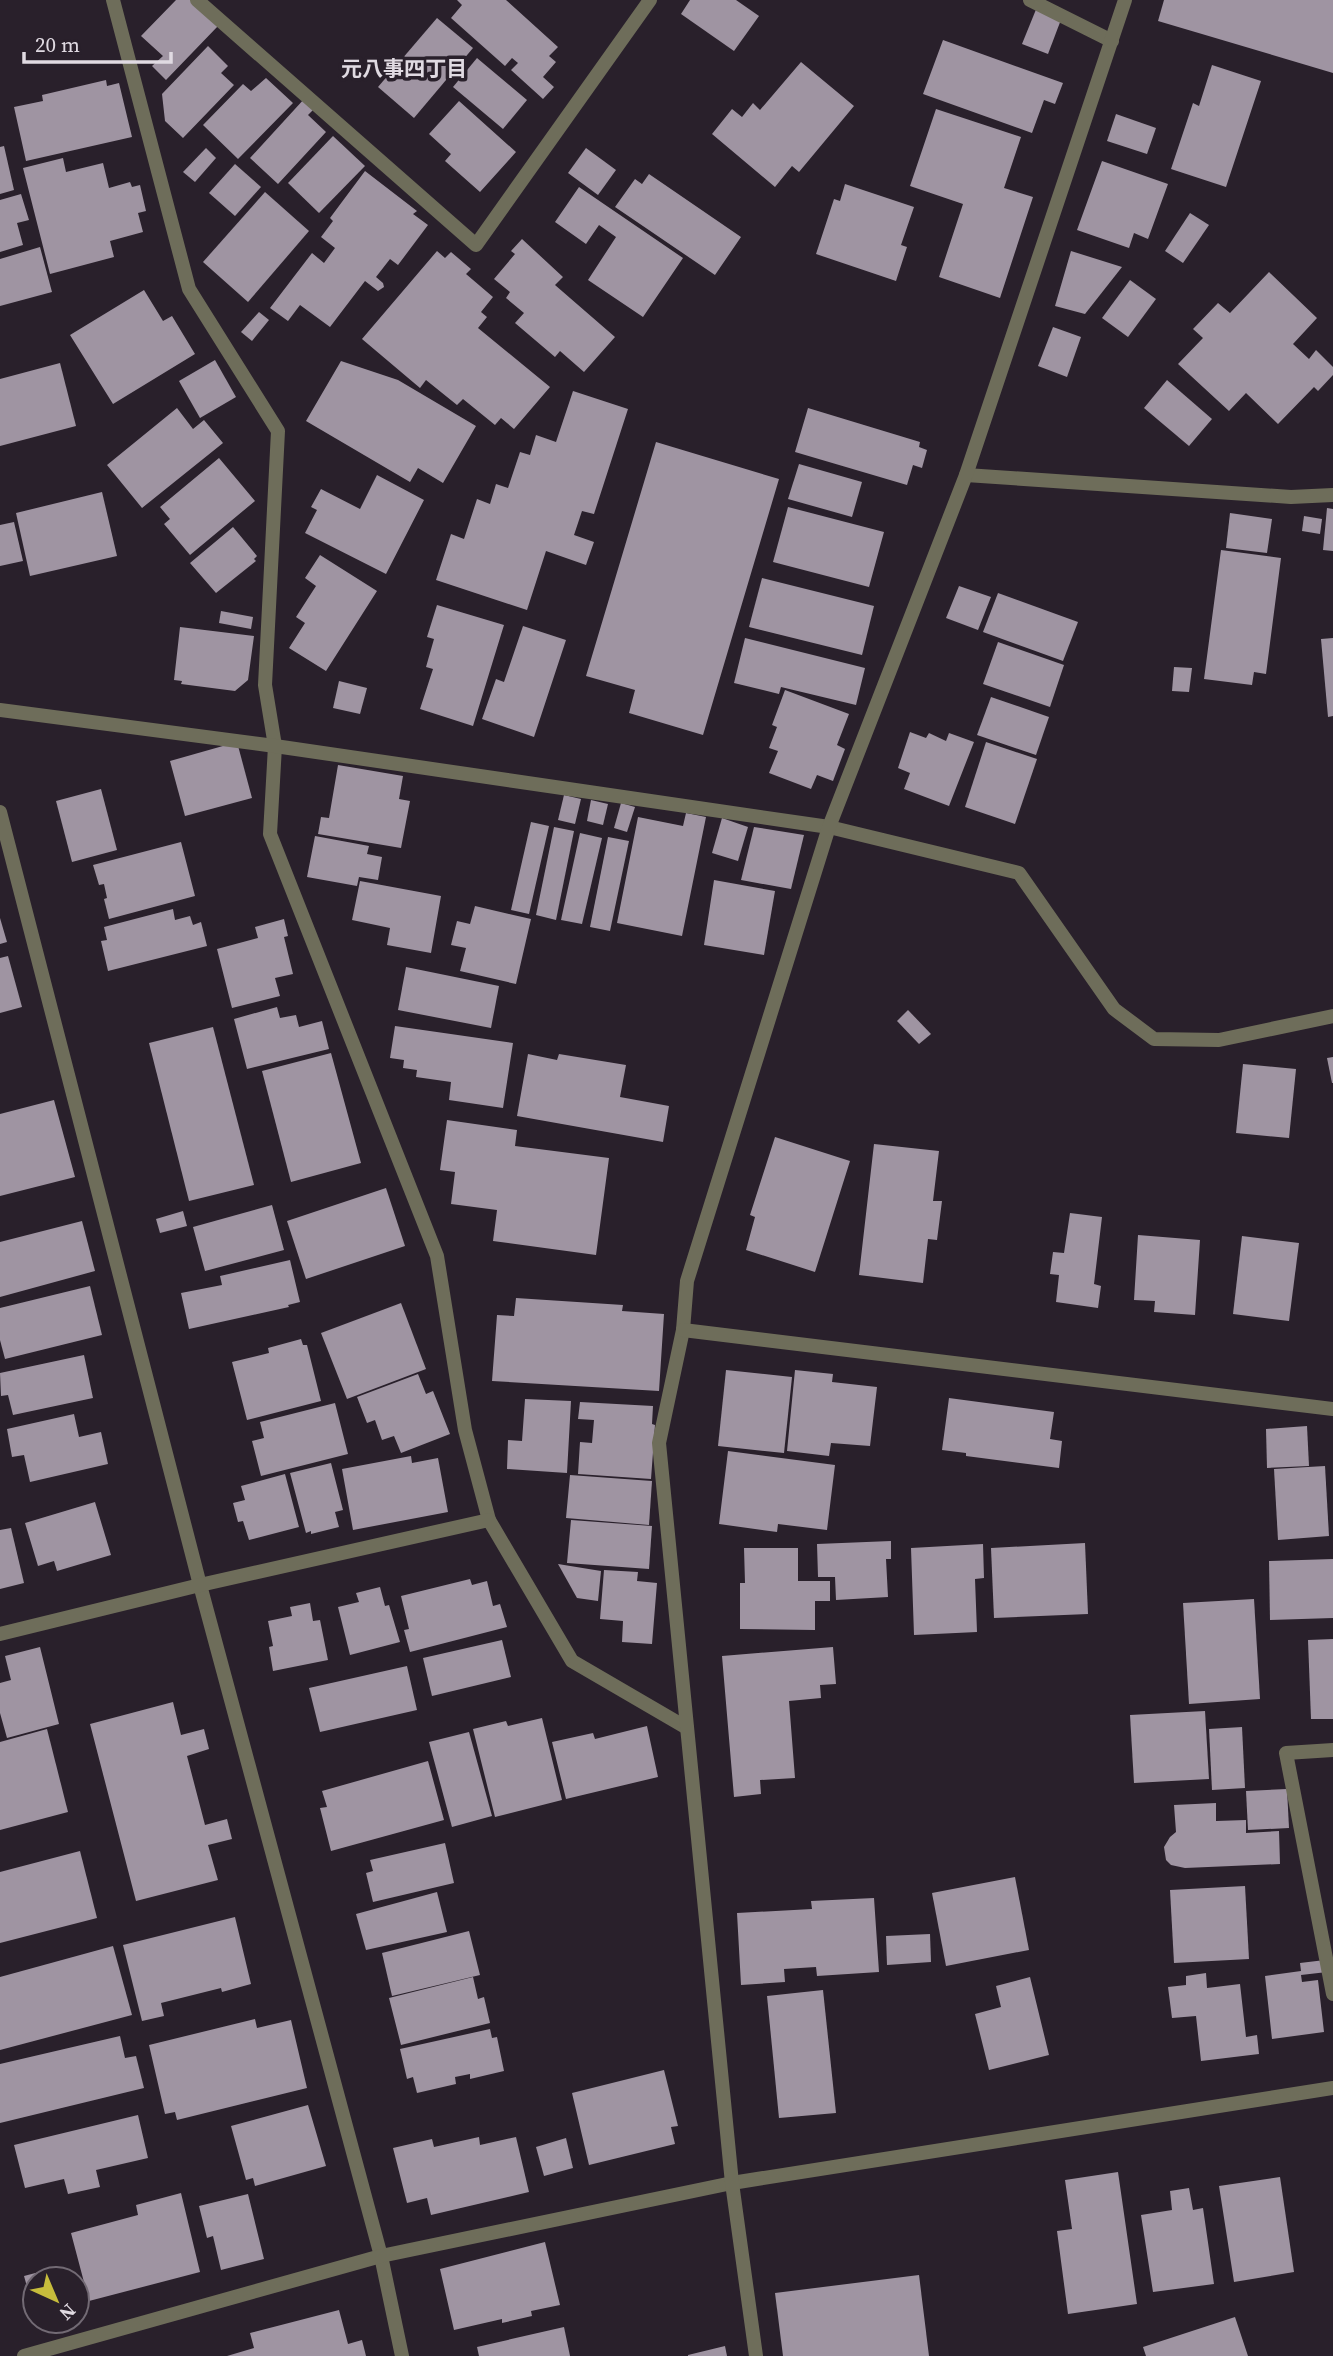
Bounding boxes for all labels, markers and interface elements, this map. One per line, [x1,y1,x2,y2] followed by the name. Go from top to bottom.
[24,21,172,65] scale bar
[35,30,80,59] text: 20 m
[341,54,467,83] district label: 元八事四丁目
[21,2265,91,2335] north arrow
[54,2298,82,2326] text: N

